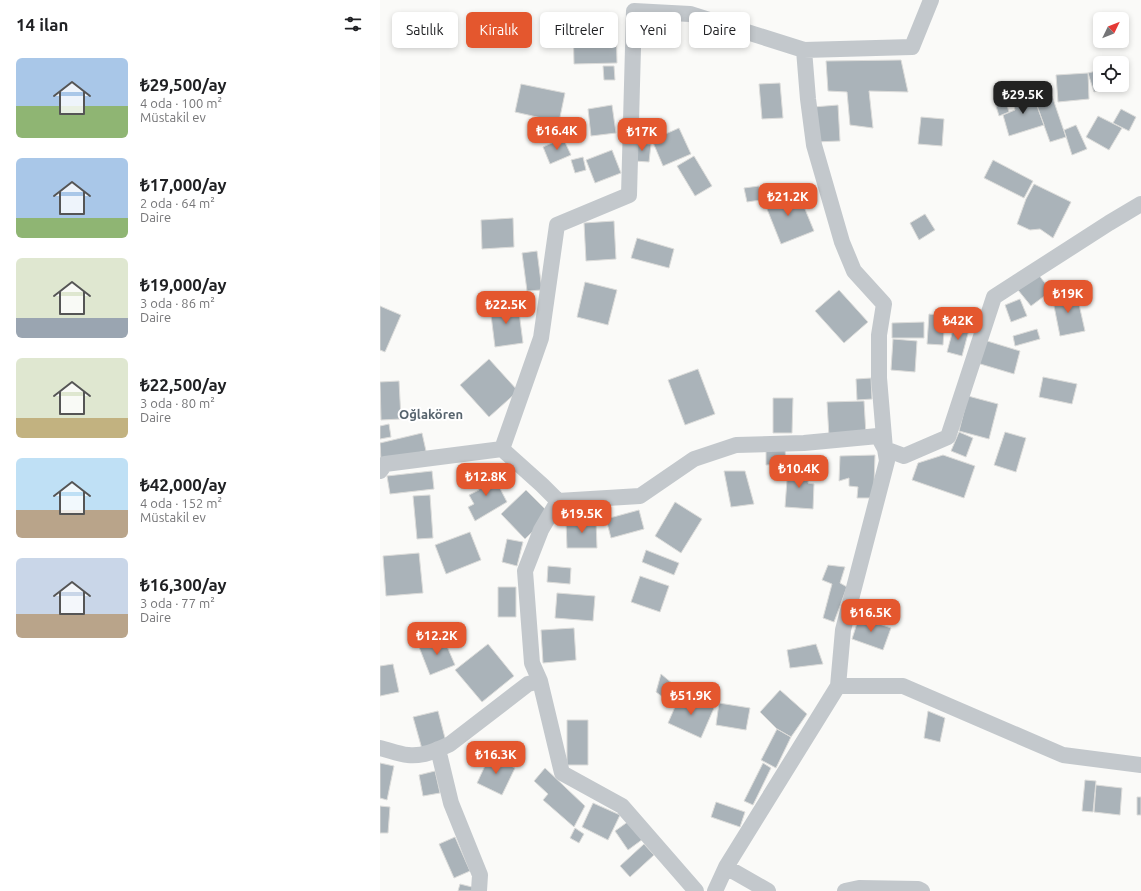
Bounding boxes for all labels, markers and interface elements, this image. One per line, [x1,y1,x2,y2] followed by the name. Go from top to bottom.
[392,12,458,48] chip: Satılık
[466,12,532,48] chip: Kiralık
[540,12,618,48] chip: Filtreler
[626,12,681,48] chip: Yeni
[689,12,750,48] chip: Daire
[1093,12,1129,48] north arrow
[1093,12,1129,92] map controls
[342,13,364,35] icon: filters
[16,15,68,34] text: 14 ilan
[1093,56,1129,92] button: locate
[48,74,96,122] icon: home
[140,75,227,94] text: ₺29,500/ay
[990,81,1056,115] pin: ₺29.5K
[1002,87,1044,101] text: ₺29.5K
[140,96,222,110] text: 4 oda · 100 m²
[140,110,206,124] text: Müstakil ev
[524,117,590,151] pin: ₺16.4K
[618,118,666,152] pin: ₺17K
[536,123,578,137] text: ₺16.4K
[627,124,657,138] text: ₺17K
[48,174,96,222] icon: home
[140,175,227,194] text: ₺17,000/ay
[755,183,821,217] pin: ₺21.2K
[767,189,809,203] text: ₺21.2K
[140,196,215,210] text: 2 oda · 64 m²
[140,210,171,224] text: Daire
[48,274,96,322] icon: home
[140,275,227,294] text: ₺19,000/ay
[1044,280,1092,314] pin: ₺19K
[1053,286,1083,300] text: ₺19K
[473,291,539,325] pin: ₺22.5K
[140,296,215,310] text: 3 oda · 86 m²
[485,297,527,311] text: ₺22.5K
[934,307,982,341] pin: ₺42K
[140,310,171,324] text: Daire
[943,313,973,327] text: ₺42K
[48,374,96,422] icon: home
[140,375,227,394] text: ₺22,500/ay
[140,396,215,410] text: 3 oda · 80 m²
[399,407,463,421] district label: Oğlakören
[140,410,171,424] text: Daire
[766,455,832,489] pin: ₺10.4K
[778,461,820,475] text: ₺10.4K
[453,463,519,497] pin: ₺12.8K
[465,469,507,483] text: ₺12.8K
[48,474,96,522] icon: home
[140,475,227,494] text: ₺42,000/ay
[140,496,222,510] text: 4 oda · 152 m²
[549,500,615,534] pin: ₺19.5K
[561,506,603,520] text: ₺19.5K
[140,510,206,524] text: Müstakil ev
[48,574,96,622] icon: home
[140,575,227,594] text: ₺16,300/ay
[140,596,215,610] text: 3 oda · 77 m²
[838,599,904,633] pin: ₺16.5K
[850,605,892,619] text: ₺16.5K
[140,610,171,624] text: Daire
[404,622,470,656] pin: ₺12.2K
[416,628,458,642] text: ₺12.2K
[658,682,724,716] pin: ₺51.9K
[670,688,712,702] text: ₺51.9K
[463,741,529,775] pin: ₺16.3K
[475,747,517,761] text: ₺16.3K

